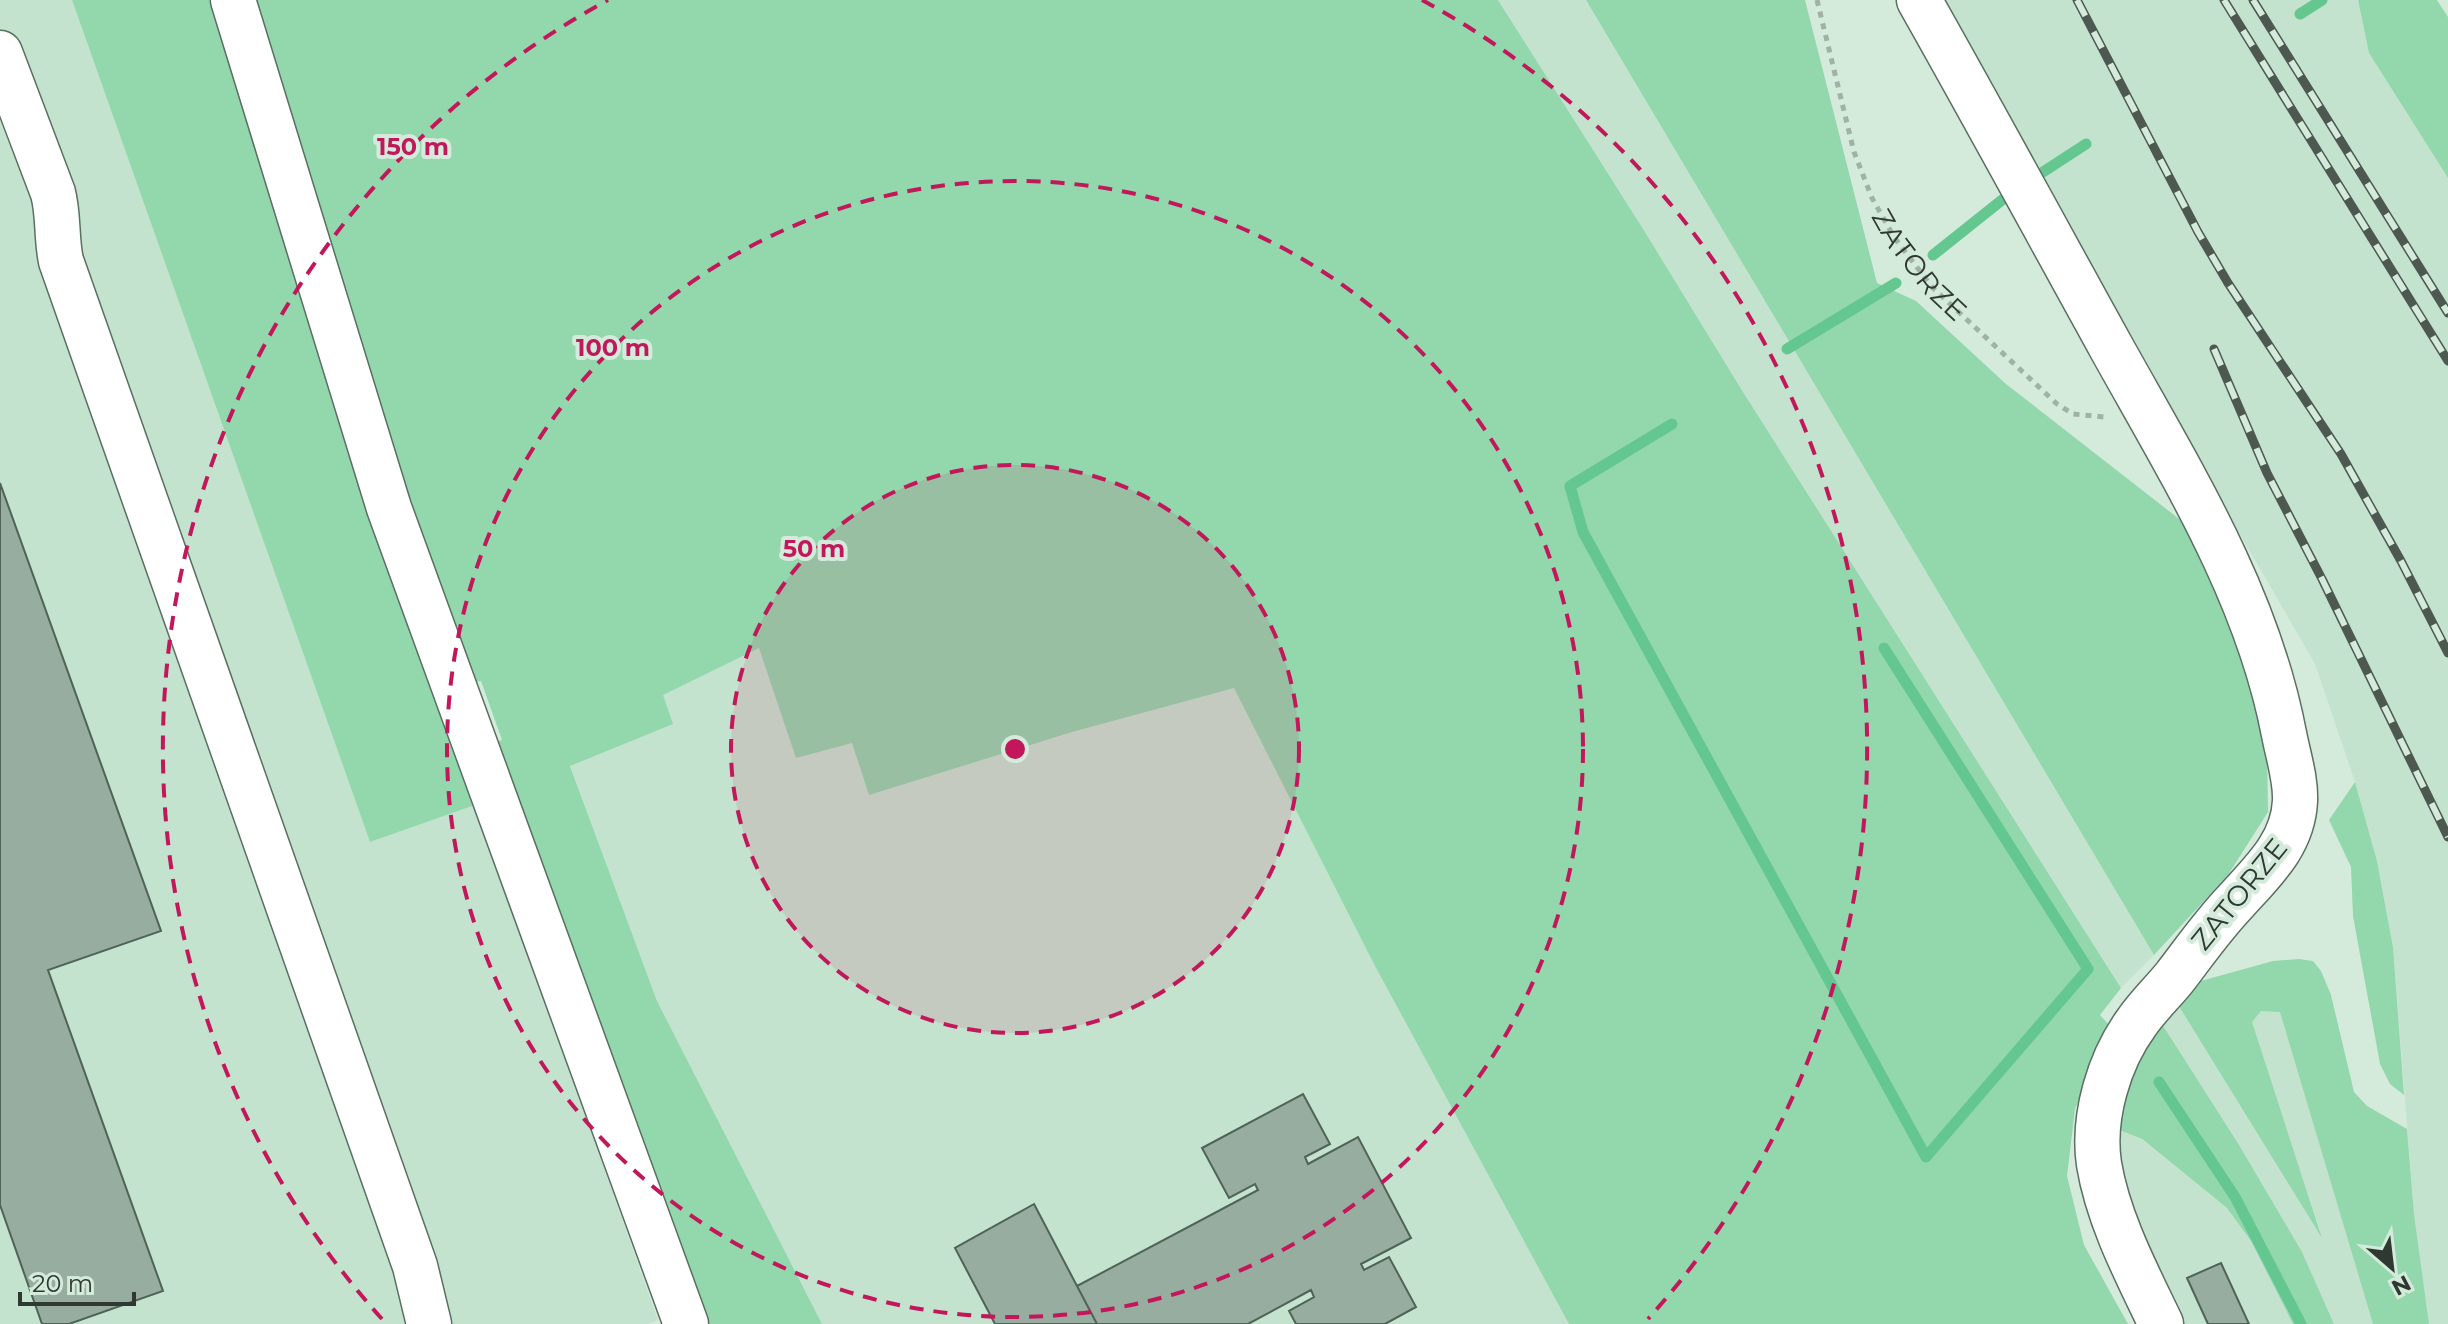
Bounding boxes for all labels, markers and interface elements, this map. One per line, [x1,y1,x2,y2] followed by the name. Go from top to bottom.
[377,132,449,161] text: 150 m
[1865,203,1974,328] street label: ZATORZE
[576,333,650,362] text: 100 m
[783,534,845,563] text: 50 m
[1001,735,1029,763] centre of rings
[2184,831,2294,957] street label: ZATORZE
[2352,1228,2432,1308] north arrow
[20,1256,134,1306] scale bar
[32,1269,93,1298] text: 20 m
[2387,1269,2415,1301] text: N

